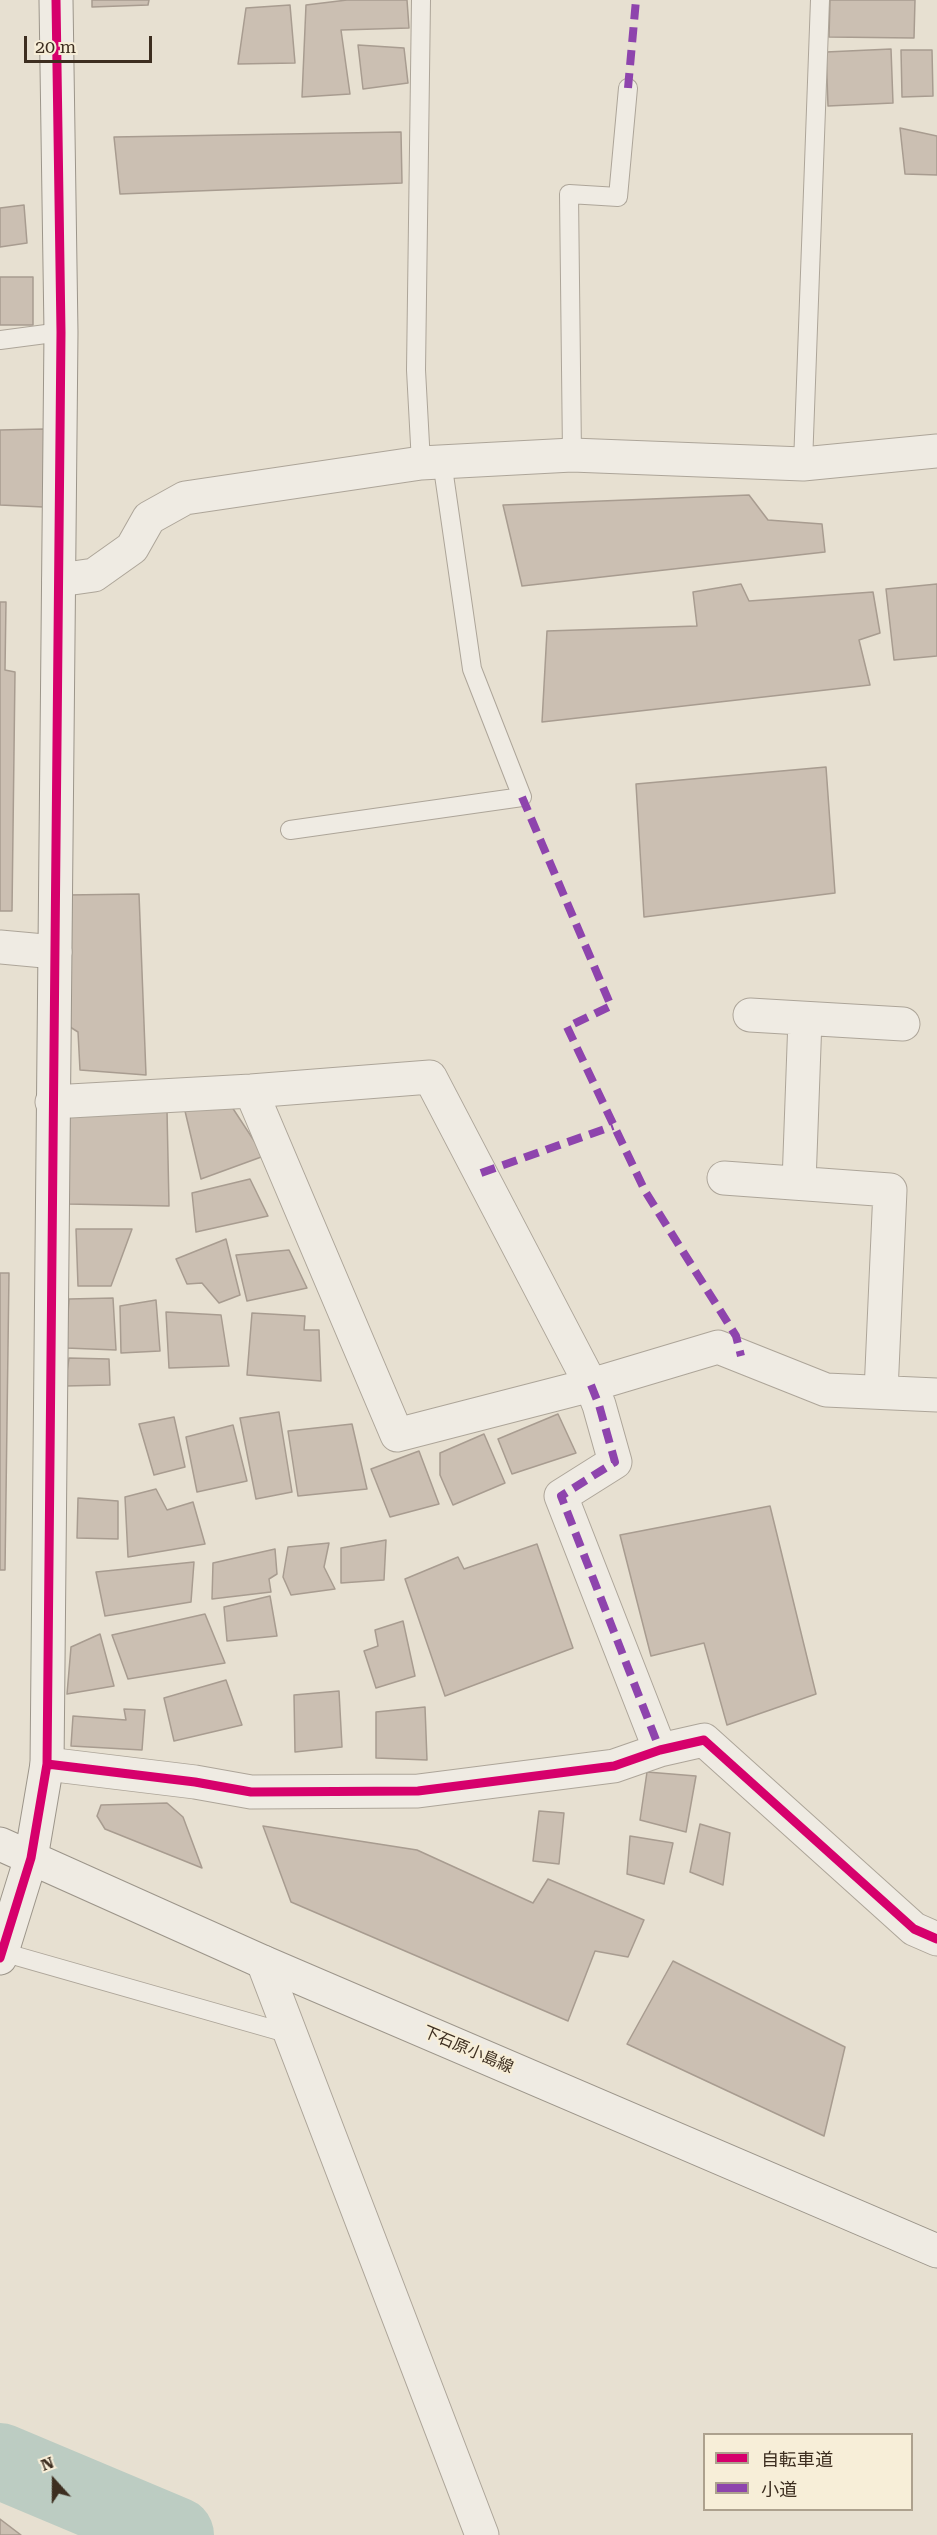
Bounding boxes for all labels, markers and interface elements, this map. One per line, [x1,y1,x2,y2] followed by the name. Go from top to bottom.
[27,24,154,62] scale bar
[35,36,76,57] text: 20 m
[420,2022,516,2078] street label: 下石原小島線
[703,2433,913,2511] legend
[761,2449,833,2470] text: 自転車道
[24,2451,84,2511] north arrow
[38,2453,57,2475] text: N
[761,2479,797,2500] text: 小道

